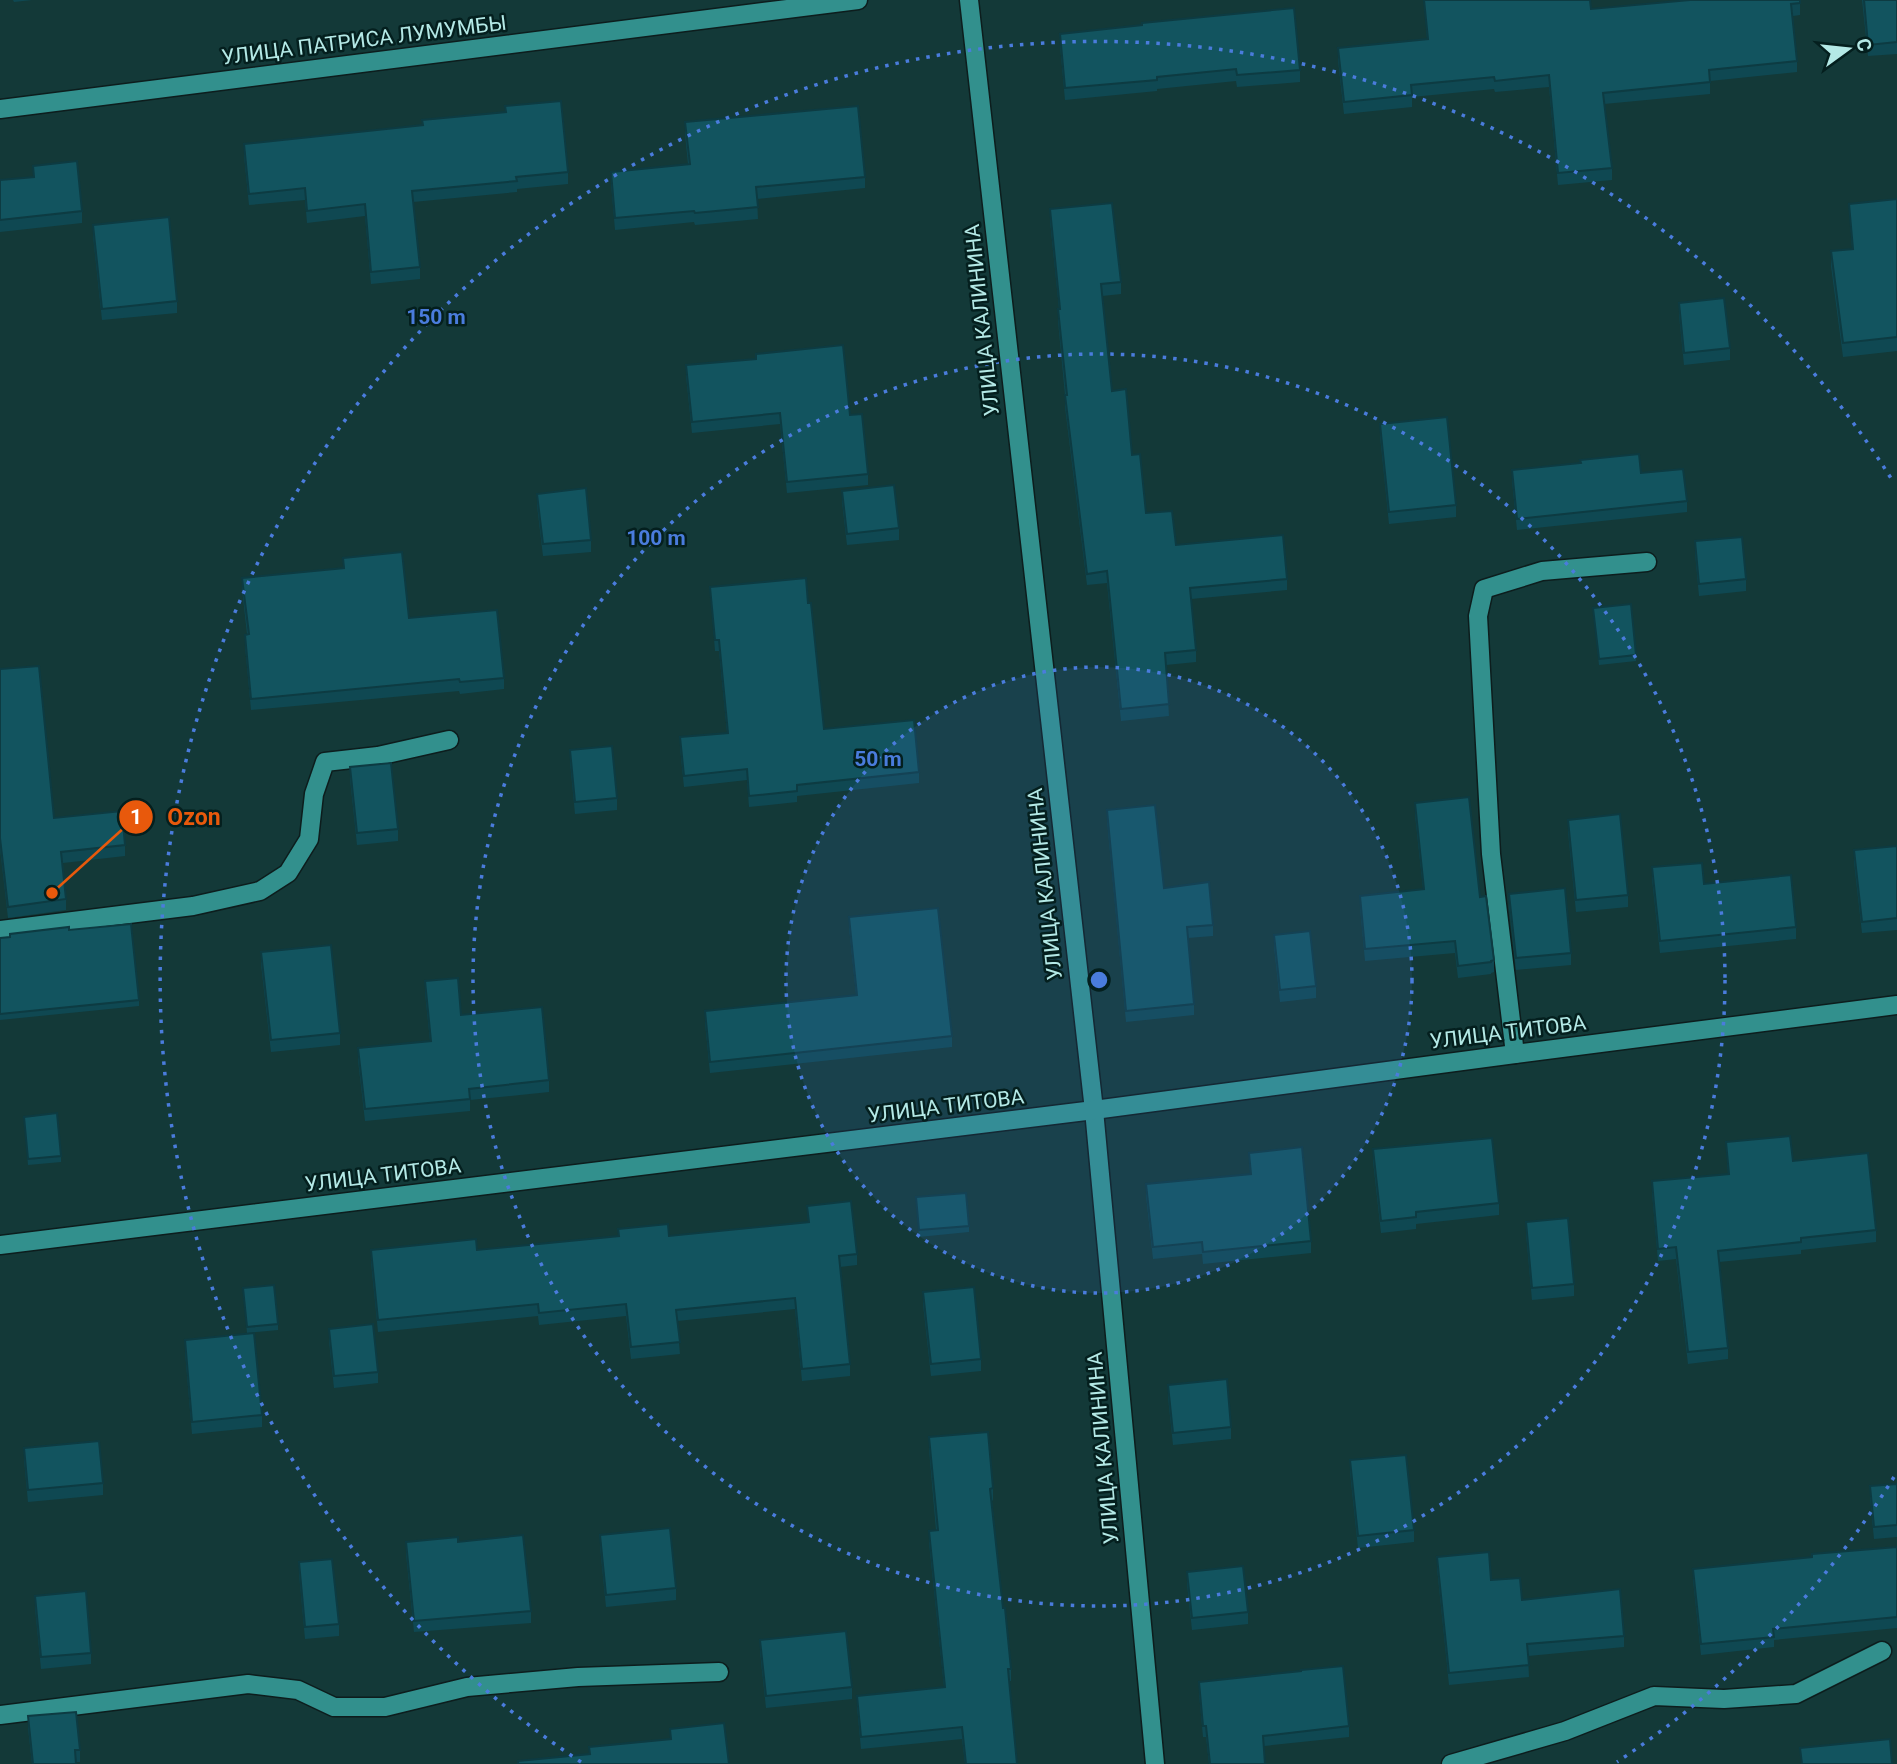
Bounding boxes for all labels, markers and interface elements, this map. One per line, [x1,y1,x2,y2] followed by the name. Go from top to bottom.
[220,11,508,69] street label: УЛИЦА ПАТРИСА ЛУМУМБЫ
[1813,14,1883,84] north arrow
[1851,36,1877,54] text: С
[960,222,1004,417] street label: УЛИЦА КАЛИНИНА
[406,305,466,329] text: 150 m
[626,526,686,550] text: 100 m
[854,747,902,771] text: 50 m
[1023,786,1067,981] street label: УЛИЦА КАЛИНИНА
[118,795,235,839] callout: Ozon
[167,804,221,831] text: Ozon
[130,805,142,829] text: 1
[1087,968,1111,992] centre of rings
[1429,1010,1588,1053] street label: УЛИЦА ТИТОВА
[867,1084,1026,1127] street label: УЛИЦА ТИТОВА
[304,1153,463,1196] street label: УЛИЦА ТИТОВА
[1083,1351,1123,1545] street label: УЛИЦА КАЛИНИНА

